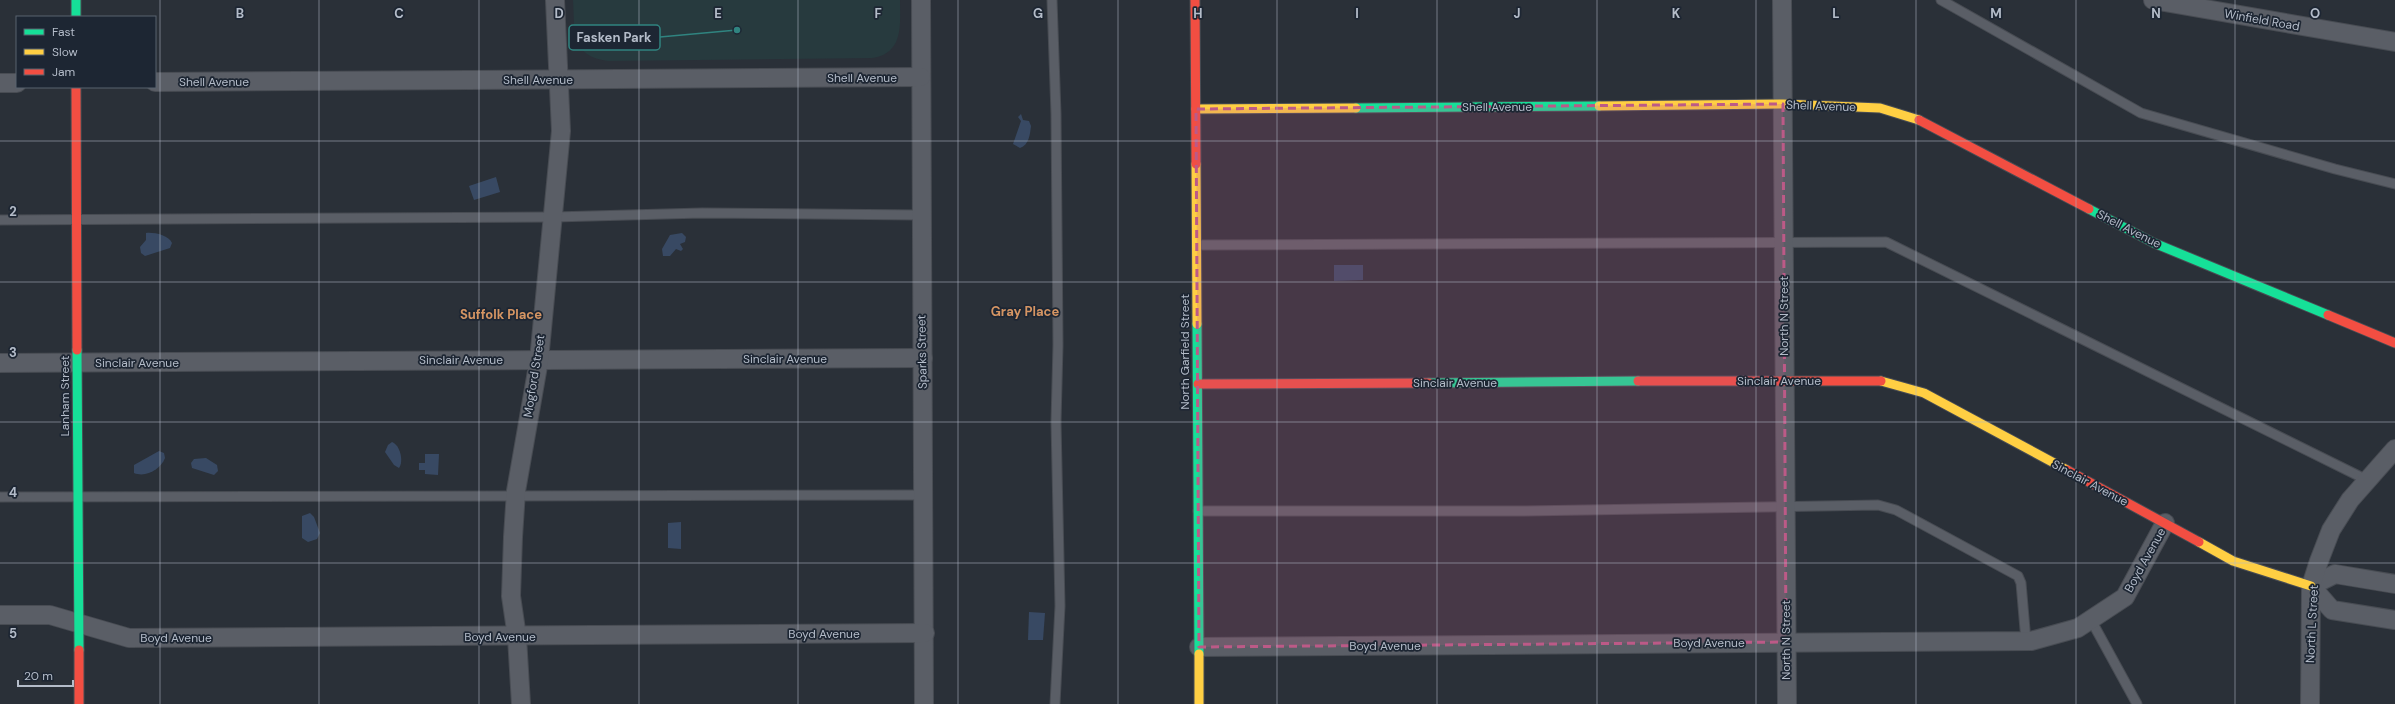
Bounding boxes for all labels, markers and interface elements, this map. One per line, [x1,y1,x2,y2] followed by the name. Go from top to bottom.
[236,5,244,22] text: B
[394,5,404,22] text: C
[554,5,564,22] text: D
[714,5,722,22] text: E
[874,5,882,22] text: F
[1033,5,1043,22] text: G
[1193,5,1203,22] text: H
[1355,5,1359,22] text: I
[1513,5,1521,22] text: J
[1672,5,1681,22] text: K
[1832,5,1840,22] text: L
[1990,5,2002,22] text: M
[2151,5,2161,22] text: N
[2223,5,2301,35] street label: Winfield Road
[2310,5,2320,22] text: O
[16,16,156,88] legend
[52,24,75,40] text: Fast
[569,25,660,50] callout: Fasken Park
[576,29,652,46] text: Fasken Park
[52,44,78,60] text: Slow
[52,64,75,80] text: Jam
[827,70,897,86] street label: Shell Avenue
[503,72,573,88] street label: Shell Avenue
[179,74,249,90] street label: Shell Avenue
[1786,97,1856,115] street label: Shell Avenue
[1462,99,1532,115] street label: Shell Avenue
[9,203,17,220] text: 2
[2094,206,2164,252] street label: Shell Avenue
[1776,276,1792,356] street label: North N Street
[1177,294,1193,410] street label: North Garfield Street
[991,303,1059,320] district label: Gray Place
[460,306,542,323] district label: Suffolk Place
[913,314,931,389] street label: Sparks Street
[520,333,548,419] street label: Mogford Street
[9,344,17,361] text: 3
[743,351,827,367] street label: Sinclair Avenue
[419,352,503,368] street label: Sinclair Avenue
[57,355,73,437] street label: Lanham Street
[95,355,179,371] street label: Sinclair Avenue
[1737,373,1821,389] street label: Sinclair Avenue
[1413,375,1497,391] street label: Sinclair Avenue
[2049,456,2131,510] street label: Sinclair Avenue
[9,484,17,501] text: 4
[2121,525,2169,595] street label: Boyd Avenue
[2302,584,2322,663] street label: North L Street
[1778,600,1794,680] street label: North N Street
[9,625,17,642] text: 5
[788,626,860,642] street label: Boyd Avenue
[464,629,536,645] street label: Boyd Avenue
[140,630,212,646] street label: Boyd Avenue
[1673,635,1745,651] street label: Boyd Avenue
[1349,638,1421,654] street label: Boyd Avenue
[18,662,73,688] scale bar
[24,668,53,684] text: 20 m

